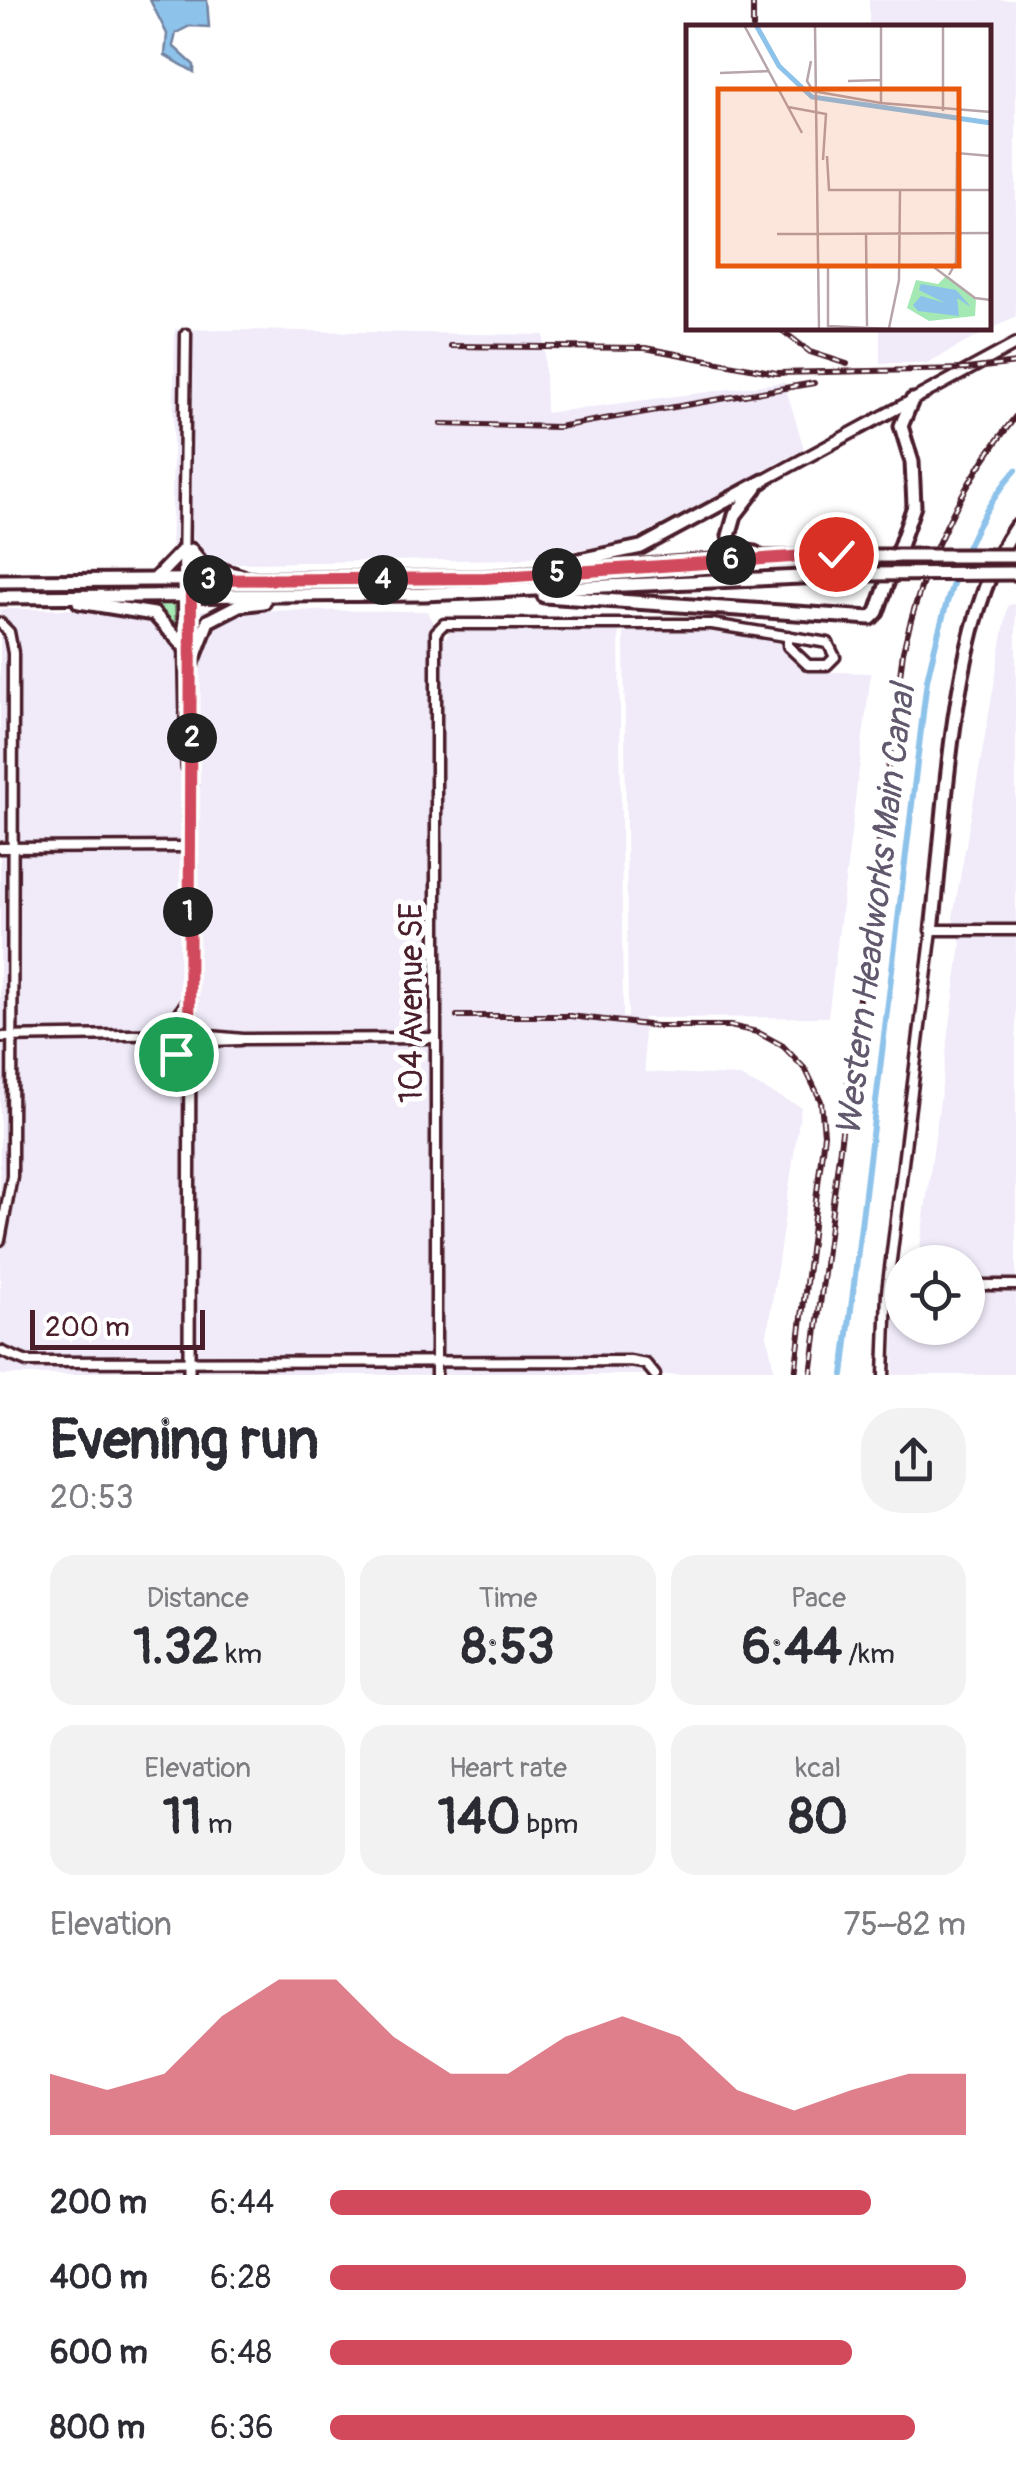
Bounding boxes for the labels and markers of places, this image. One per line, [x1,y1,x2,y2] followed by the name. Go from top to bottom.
[794,512,879,597] pin
[706,535,756,585] pin: 6
[532,548,582,598] pin: 5
[183,555,233,605] pin: 3
[358,555,408,605] pin: 4
[167,713,217,763] pin: 2
[163,887,213,937] pin: 1
[134,1012,219,1097] pin

